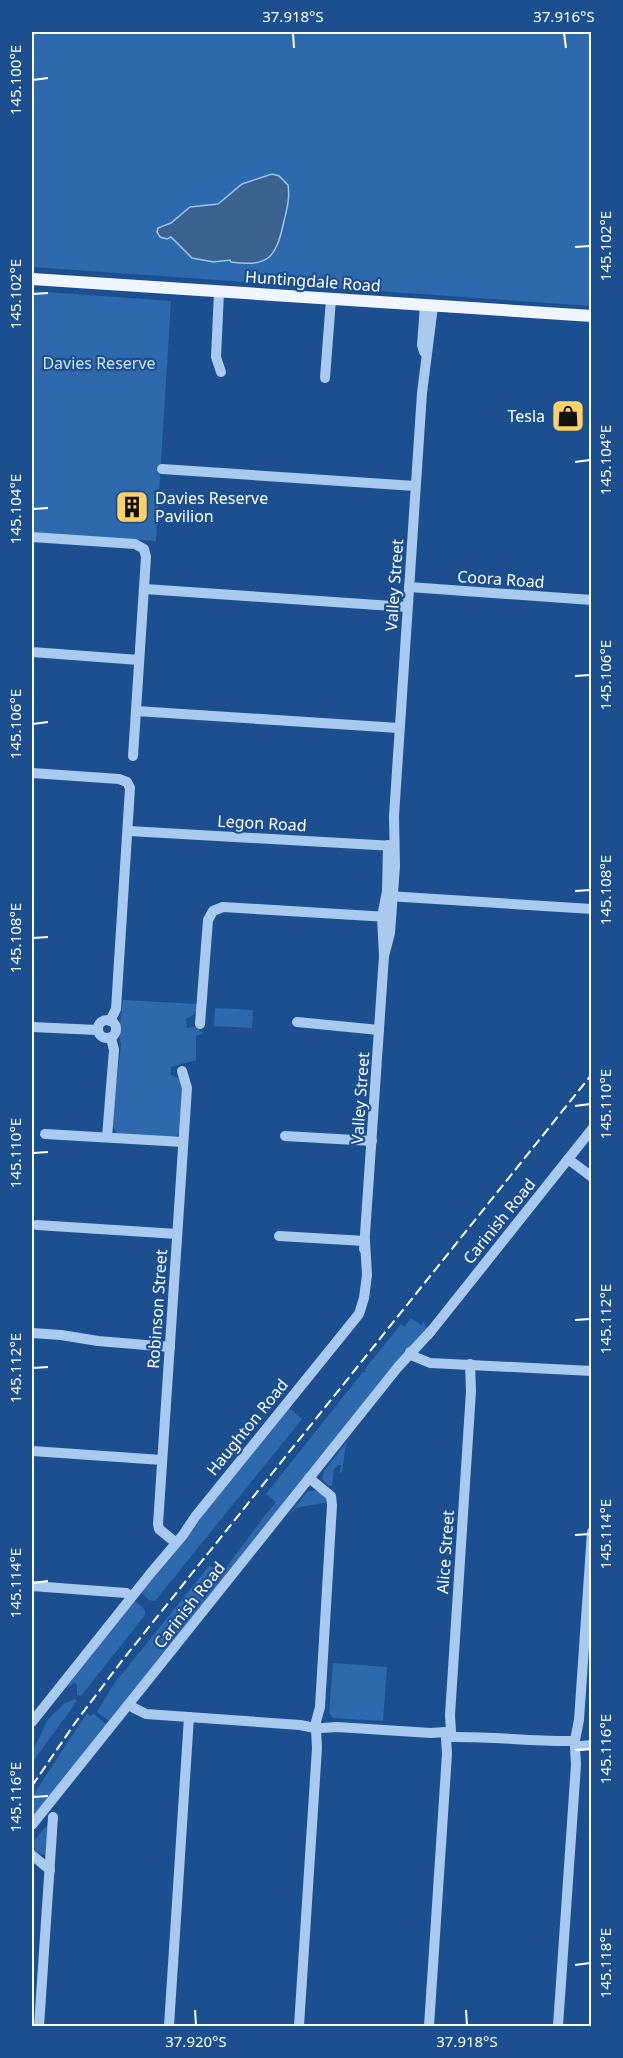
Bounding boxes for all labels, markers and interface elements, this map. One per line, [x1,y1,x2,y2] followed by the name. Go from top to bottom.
[262,6,324,26] text: 37.918°S
[533,6,595,26] text: 37.916°S
[5,45,25,115] text: 145.100°E
[595,211,615,281] text: 145.102°E
[5,259,25,329] text: 145.102°E
[244,265,382,297] street label: Huntingdale Road
[42,352,156,374] park label: Davies Reserve
[550,398,586,434] shop icon: Tesla
[507,405,545,427] place label: Tesla
[595,425,615,495] text: 145.104°E
[5,474,25,544] text: 145.104°E
[155,487,268,527] place label: Davies Reserve Pavilion
[114,489,150,525] building icon: Davies Reserve Pavilion
[380,538,408,632] street label: Valley Street
[457,565,545,593] street label: Coora Road
[595,640,615,710] text: 145.106°E
[5,689,25,759] text: 145.106°E
[217,810,307,836] street label: Legon Road
[595,855,615,925] text: 145.108°E
[5,903,25,973] text: 145.108°E
[346,1051,374,1145] street label: Valley Street
[595,1069,615,1139] text: 145.110°E
[5,1118,25,1188] text: 145.110°E
[458,1174,540,1268] street label: Carinish Road
[142,1248,172,1369] street label: Robinson Street
[595,1284,615,1354] text: 145.112°E
[5,1333,25,1403] text: 145.112°E
[201,1374,293,1480] street label: Haughton Road
[595,1499,615,1569] text: 145.114°E
[431,1509,459,1595] street label: Alice Street
[5,1548,25,1618] text: 145.114°E
[148,1557,230,1653] street label: Carinish Road
[595,1714,615,1784] text: 145.116°E
[5,1762,25,1832] text: 145.116°E
[595,1928,615,1998] text: 145.118°E
[165,2031,227,2051] text: 37.920°S
[436,2031,498,2051] text: 37.918°S

